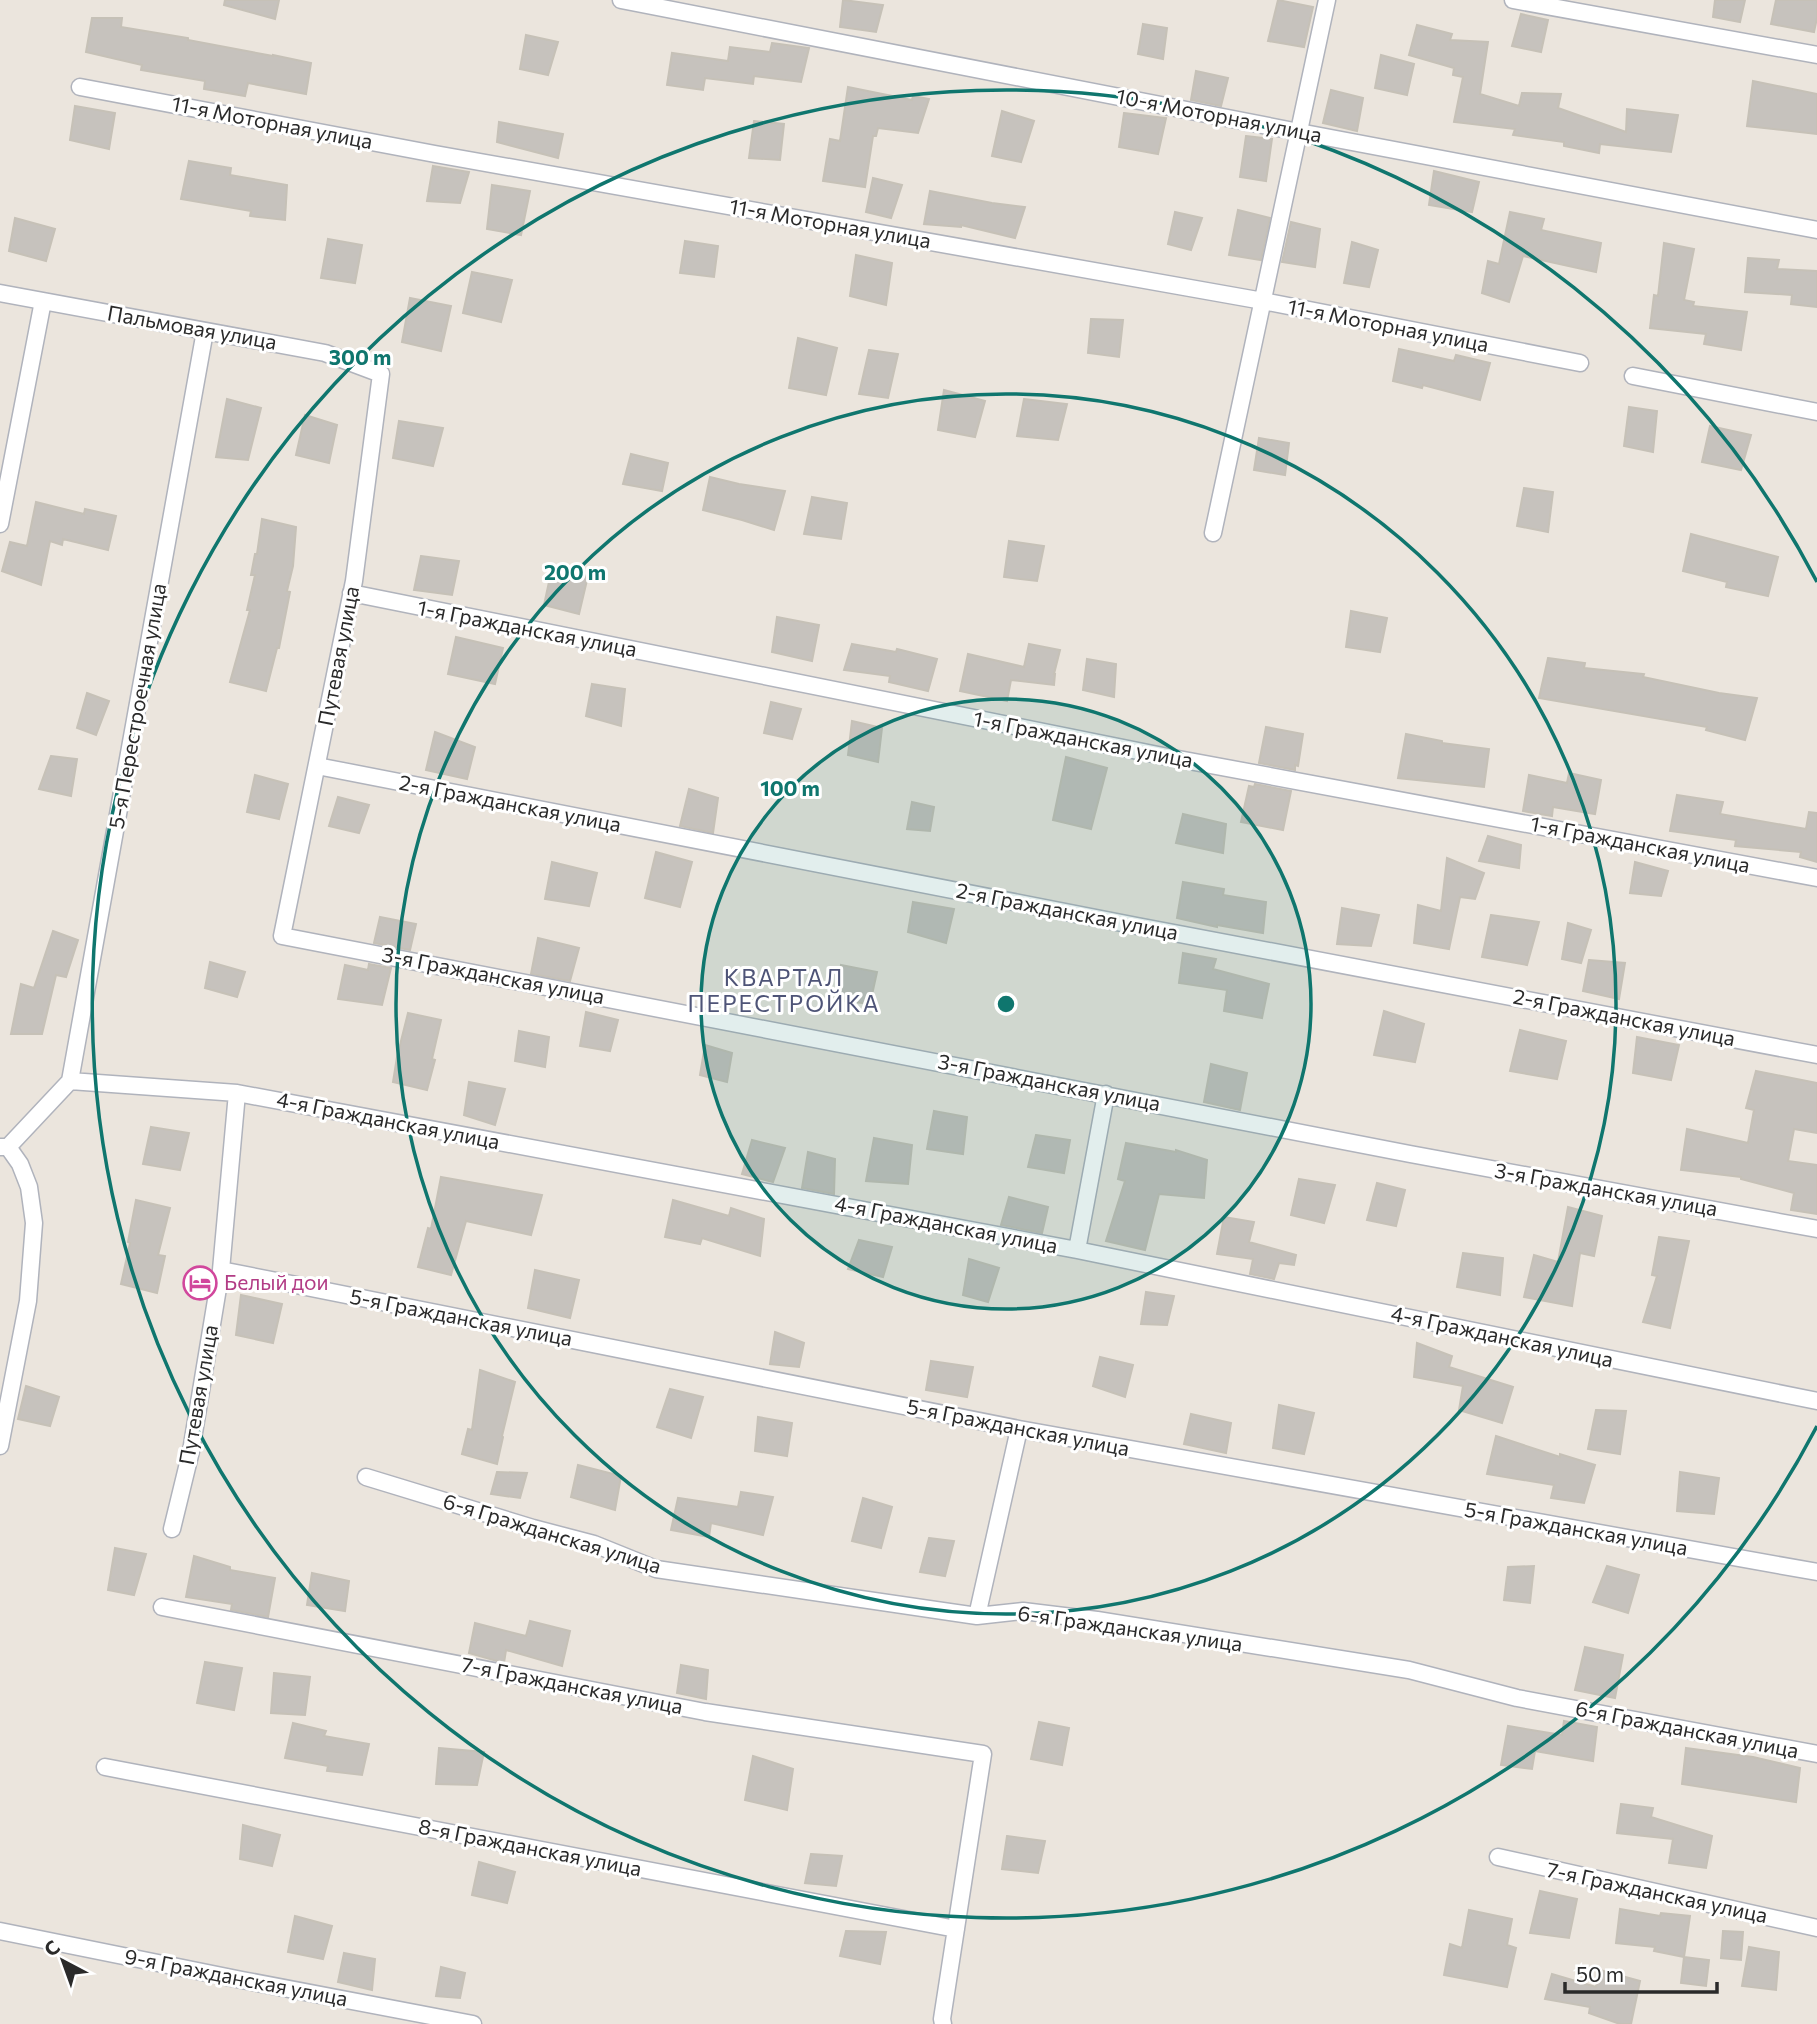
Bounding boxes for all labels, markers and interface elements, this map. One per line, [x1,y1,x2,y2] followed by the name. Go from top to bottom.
[1114,82,1324,147] street label: 10-я Моторная улица
[170,90,375,153] street label: 11-я Моторная улица
[728,192,933,253] street label: 11-я Моторная улица
[1286,293,1491,356] street label: 11-я Моторная улица
[106,299,279,354] street label: Пальмовая улица
[329,344,391,369] text: 300 m
[544,559,606,584] text: 200 m
[103,581,170,830] street label: 5-я Перестроечная улица
[312,584,363,728] street label: Путевая улица
[415,594,639,661] street label: 1-я Гражданская улица
[971,705,1195,772] street label: 1-я Гражданская улица
[397,769,623,836] street label: 2-я Гражданская улица
[760,775,820,800] text: 100 m
[1528,810,1752,877] street label: 1-я Гражданская улица
[954,877,1180,944] street label: 2-я Гражданская улица
[380,941,607,1008] street label: 3-я Гражданская улица
[687,963,881,1017] district label: КВАРТАЛ ПЕРЕСТРОЙКА
[1511,983,1737,1050] street label: 2-я Гражданская улица
[994,992,1018,1016] centre of rings
[936,1048,1163,1115] street label: 3-я Гражданская улица
[275,1086,502,1153] street label: 4-я Гражданская улица
[1493,1157,1720,1220] street label: 3-я Гражданская улица
[833,1190,1060,1257] street label: 4-я Гражданская улица
[181,1264,219,1302] hotel icon: Белый дои
[224,1269,329,1294] place label: Белый дои
[348,1283,575,1350] street label: 5-я Гражданская улица
[1389,1300,1616,1371] street label: 4-я Гражданская улица
[173,1323,222,1467] street label: Путевая улица
[905,1393,1132,1460] street label: 5-я Гражданская улица
[440,1487,665,1578] street label: 6-я Гражданская улица
[1463,1496,1690,1559] street label: 5-я Гражданская улица
[1016,1599,1244,1656] street label: 6-я Гражданская улица
[459,1651,685,1718] street label: 7-я Гражданская улица
[1574,1695,1801,1762] street label: 6-я Гражданская улица
[417,1813,644,1880] street label: 8-я Гражданская улица
[1545,1856,1770,1927] street label: 7-я Гражданская улица
[28,1926,98,1996] north arrow
[39,1935,64,1961] text: С
[123,1943,350,2010] street label: 9-я Гражданская улица
[1565,1951,1717,1995] scale bar
[1576,1961,1624,1986] text: 50 m

